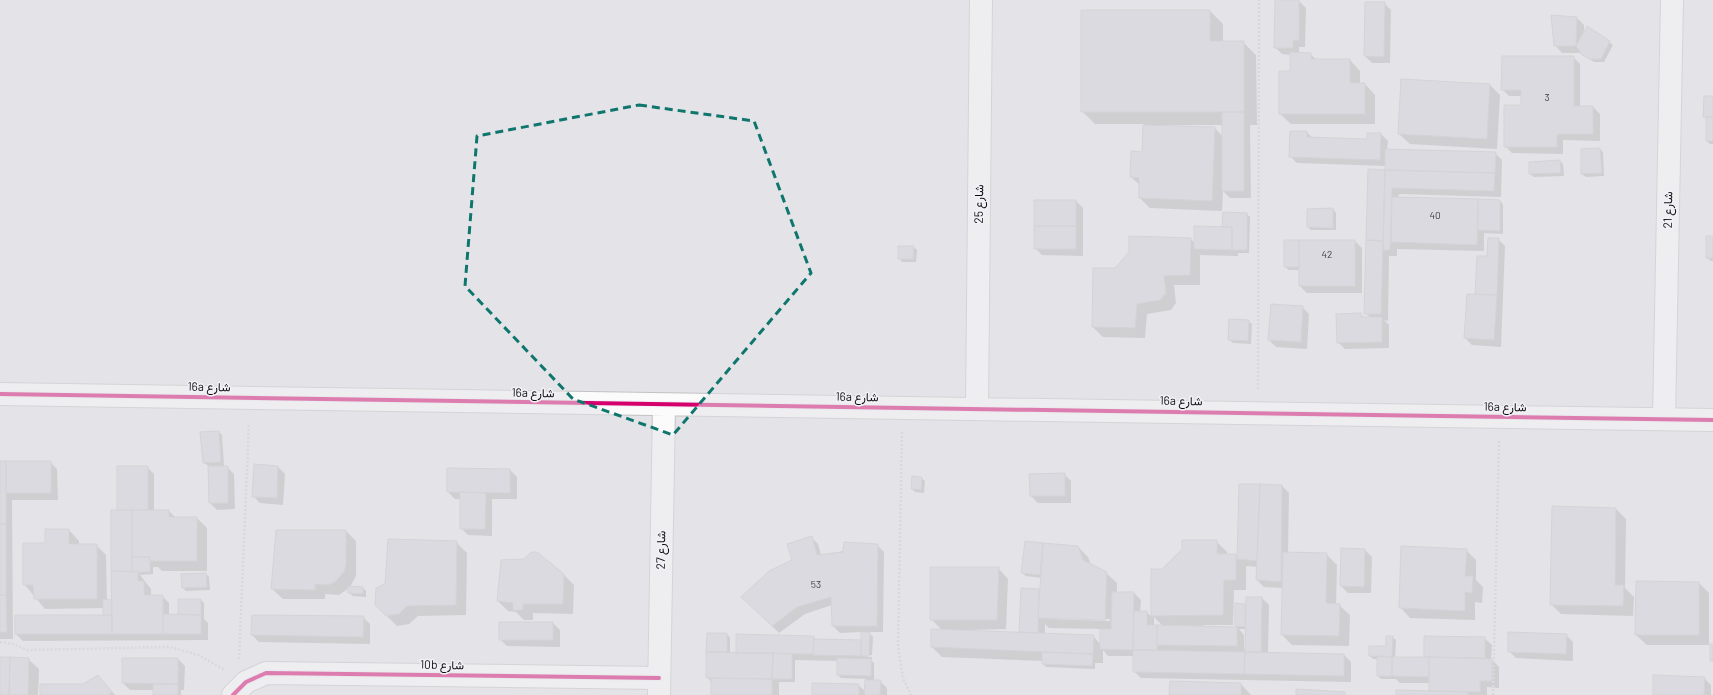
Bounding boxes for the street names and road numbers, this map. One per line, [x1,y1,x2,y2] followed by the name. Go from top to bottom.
[971,184,988,224] street label: شارع 25
[1660,191,1677,229] street label: شارع 21
[187,379,231,396] street label: 16a شارع
[511,385,555,402] street label: 16a شارع
[835,389,879,406] street label: 16a شارع
[1159,393,1203,410] street label: 16a شارع
[1483,399,1527,416] street label: 16a شارع
[653,531,670,569] street label: شارع 27
[420,657,464,674] street label: 10b شارع

